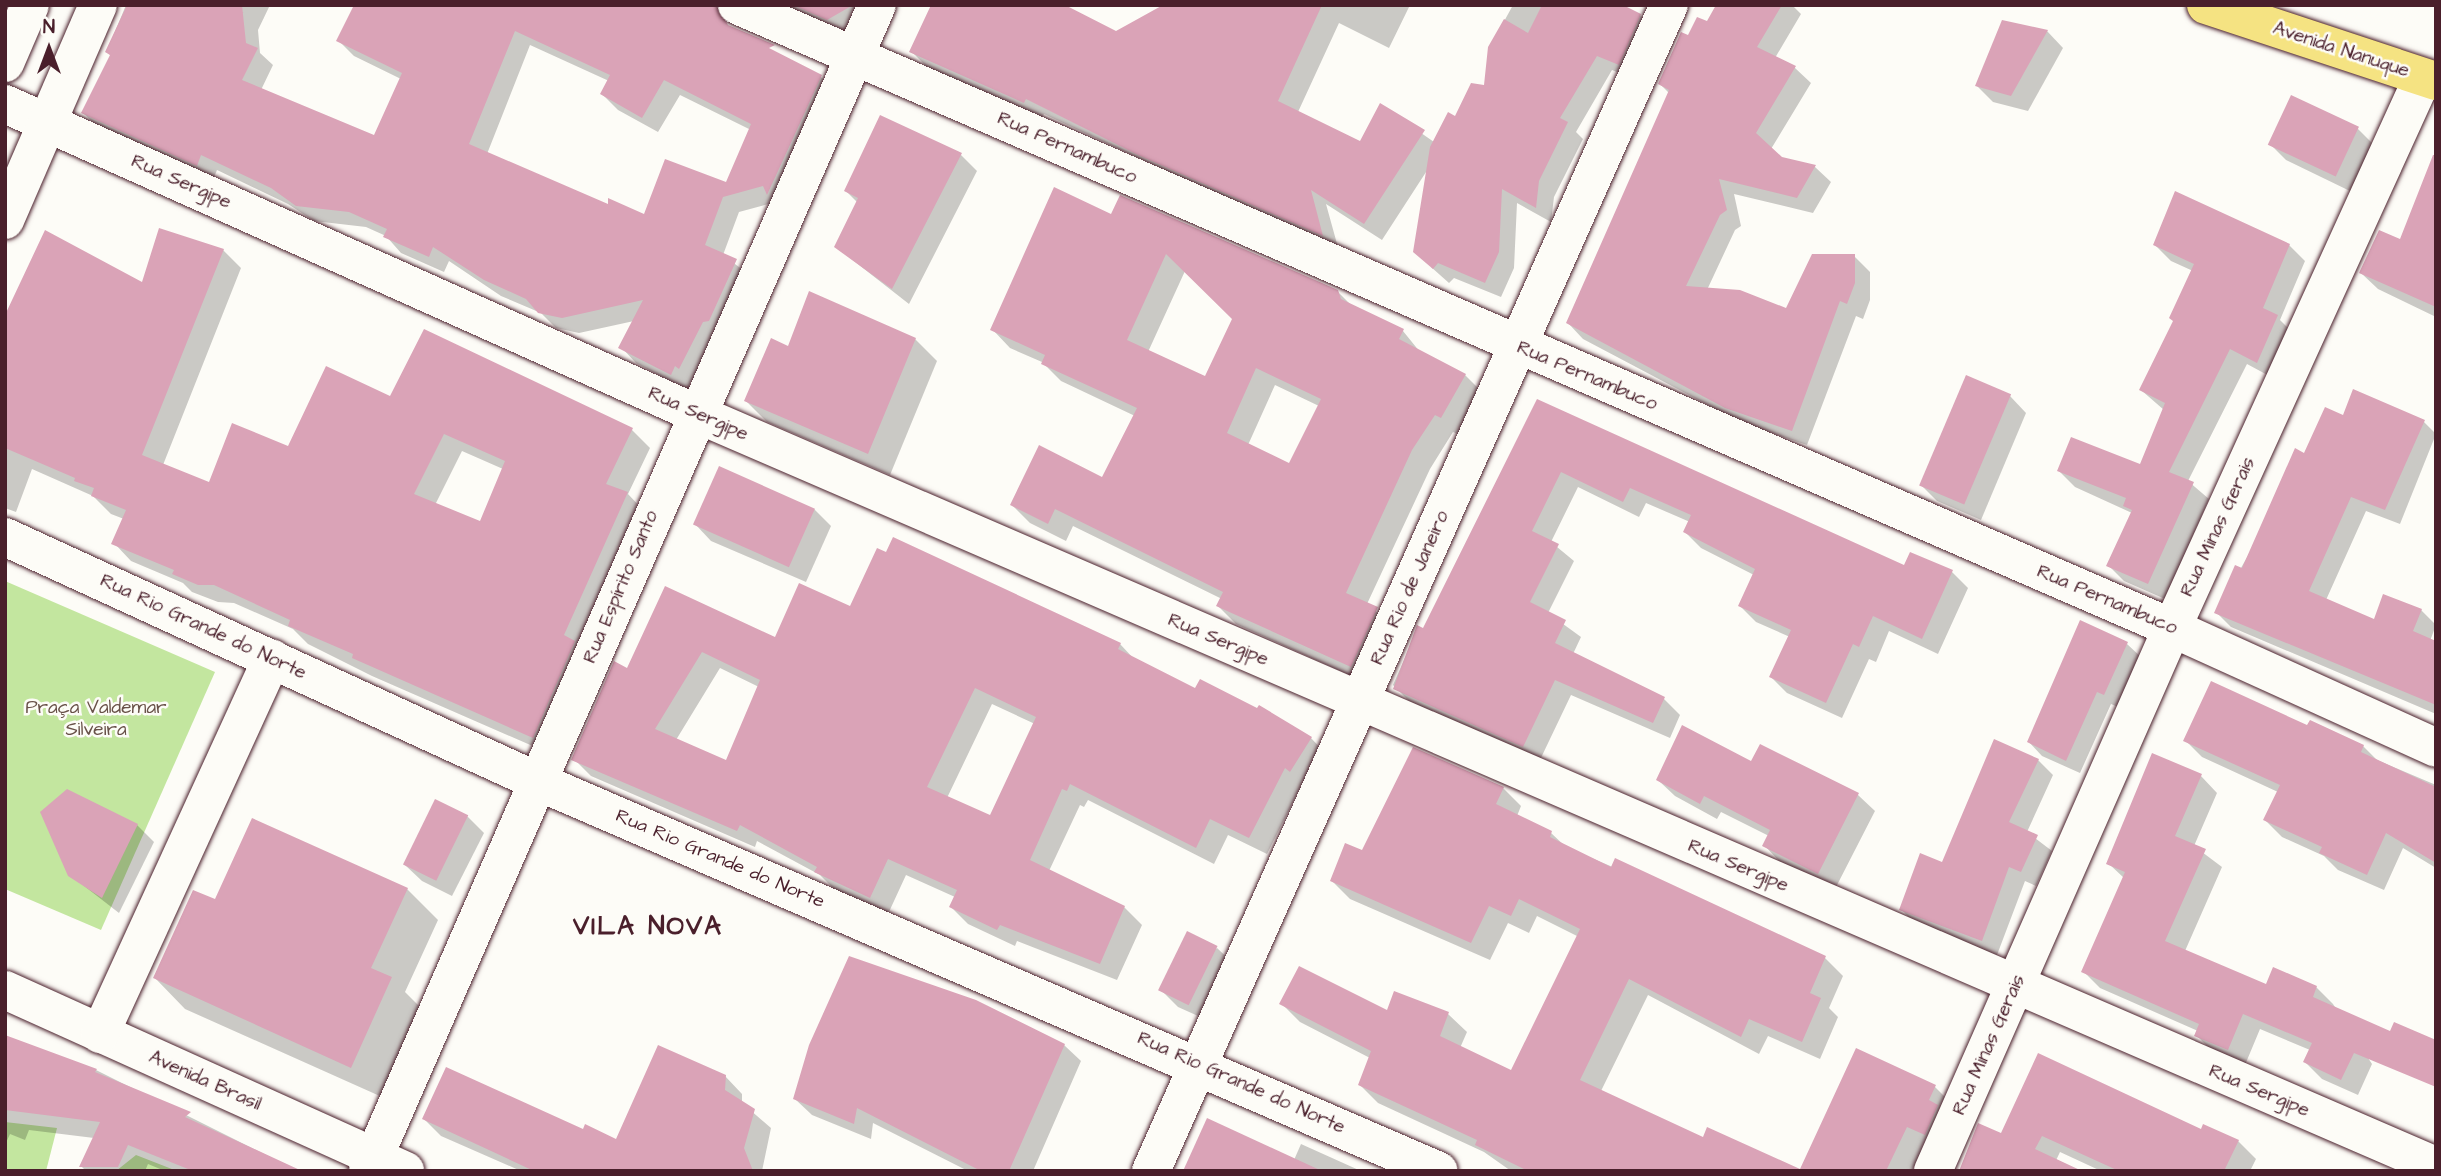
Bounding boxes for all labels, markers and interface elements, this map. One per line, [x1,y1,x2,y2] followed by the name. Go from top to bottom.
[14,14,84,84] north arrow
[43,14,55,41] text: N
[2270,17,2412,83] street label: Avenida Nanuque
[994,107,1140,189] street label: Rua Pernambuco
[128,150,234,214] street label: Rua Sergipe
[1513,336,1661,416] street label: Rua Pernambuco
[645,382,751,446] street label: Rua Sergipe
[2176,454,2260,600] street label: Rua Minas Gerais
[579,507,663,667] street label: Rua Espírito Santo
[1366,507,1454,669] street label: Rua Rio de Janeiro
[2033,560,2181,640] street label: Rua Pernambuco
[96,569,310,685] street label: Rua Rio Grande do Norte
[1164,609,1272,671] street label: Rua Sergipe
[25,697,167,741] park label: Praça Valdemar Silveira
[612,805,828,913] street label: Rua Rio Grande do Norte
[1684,835,1792,897] street label: Rua Sergipe
[574,911,722,943] district label: VILA NOVA
[1948,971,2030,1119] street label: Rua Minas Gerais
[1134,1027,1348,1139] street label: Rua Rio Grande do Norte
[145,1046,265,1116] street label: Avenida Brasil
[2205,1060,2313,1122] street label: Rua Sergipe

